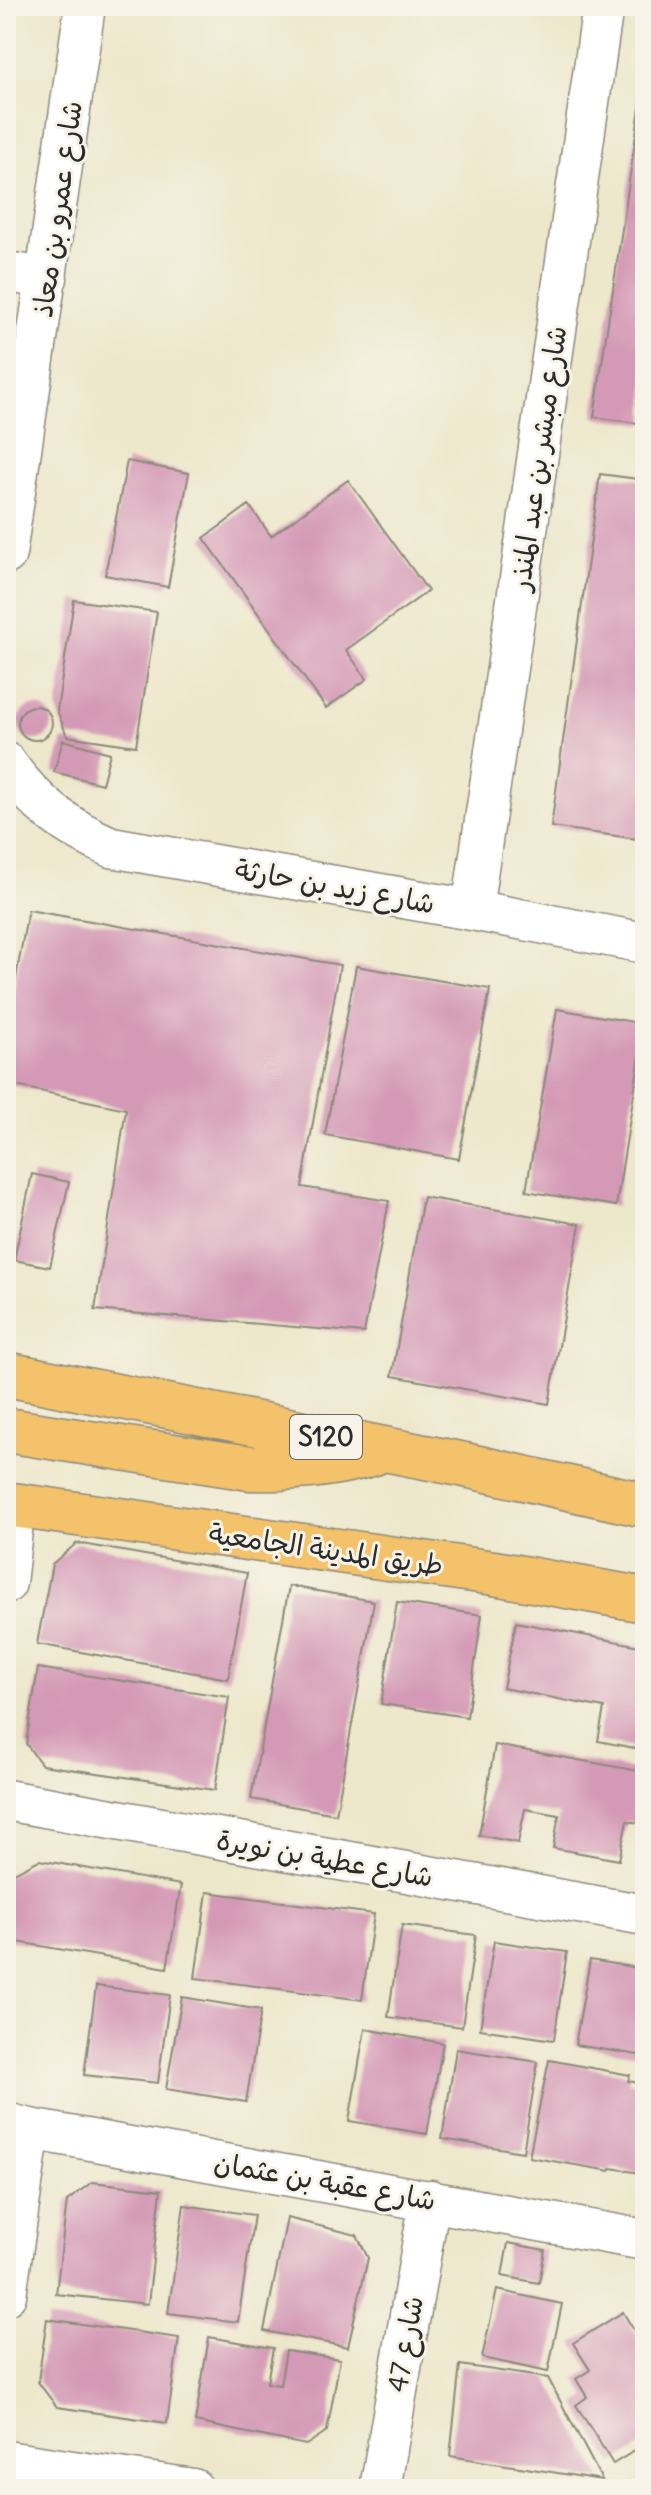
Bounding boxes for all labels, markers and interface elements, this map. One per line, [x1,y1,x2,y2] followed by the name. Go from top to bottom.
[24,98,92,320] street label: شارع عمرو بن معاذ
[501,323,576,595] street label: شارع مبشر بن عبد المنذر
[232,851,438,923] street label: شارع زيد بن حارثة
[290,1415,362,1459] road number: S120
[207,1515,445,1583] street label: طريق المدينة الجامعية
[214,1821,436,1897] street label: شارع عطية بن نويرة
[211,2144,439,2220] street label: شارع عقبة بن عثمان
[379,2293,433,2395] street label: شارع 47

